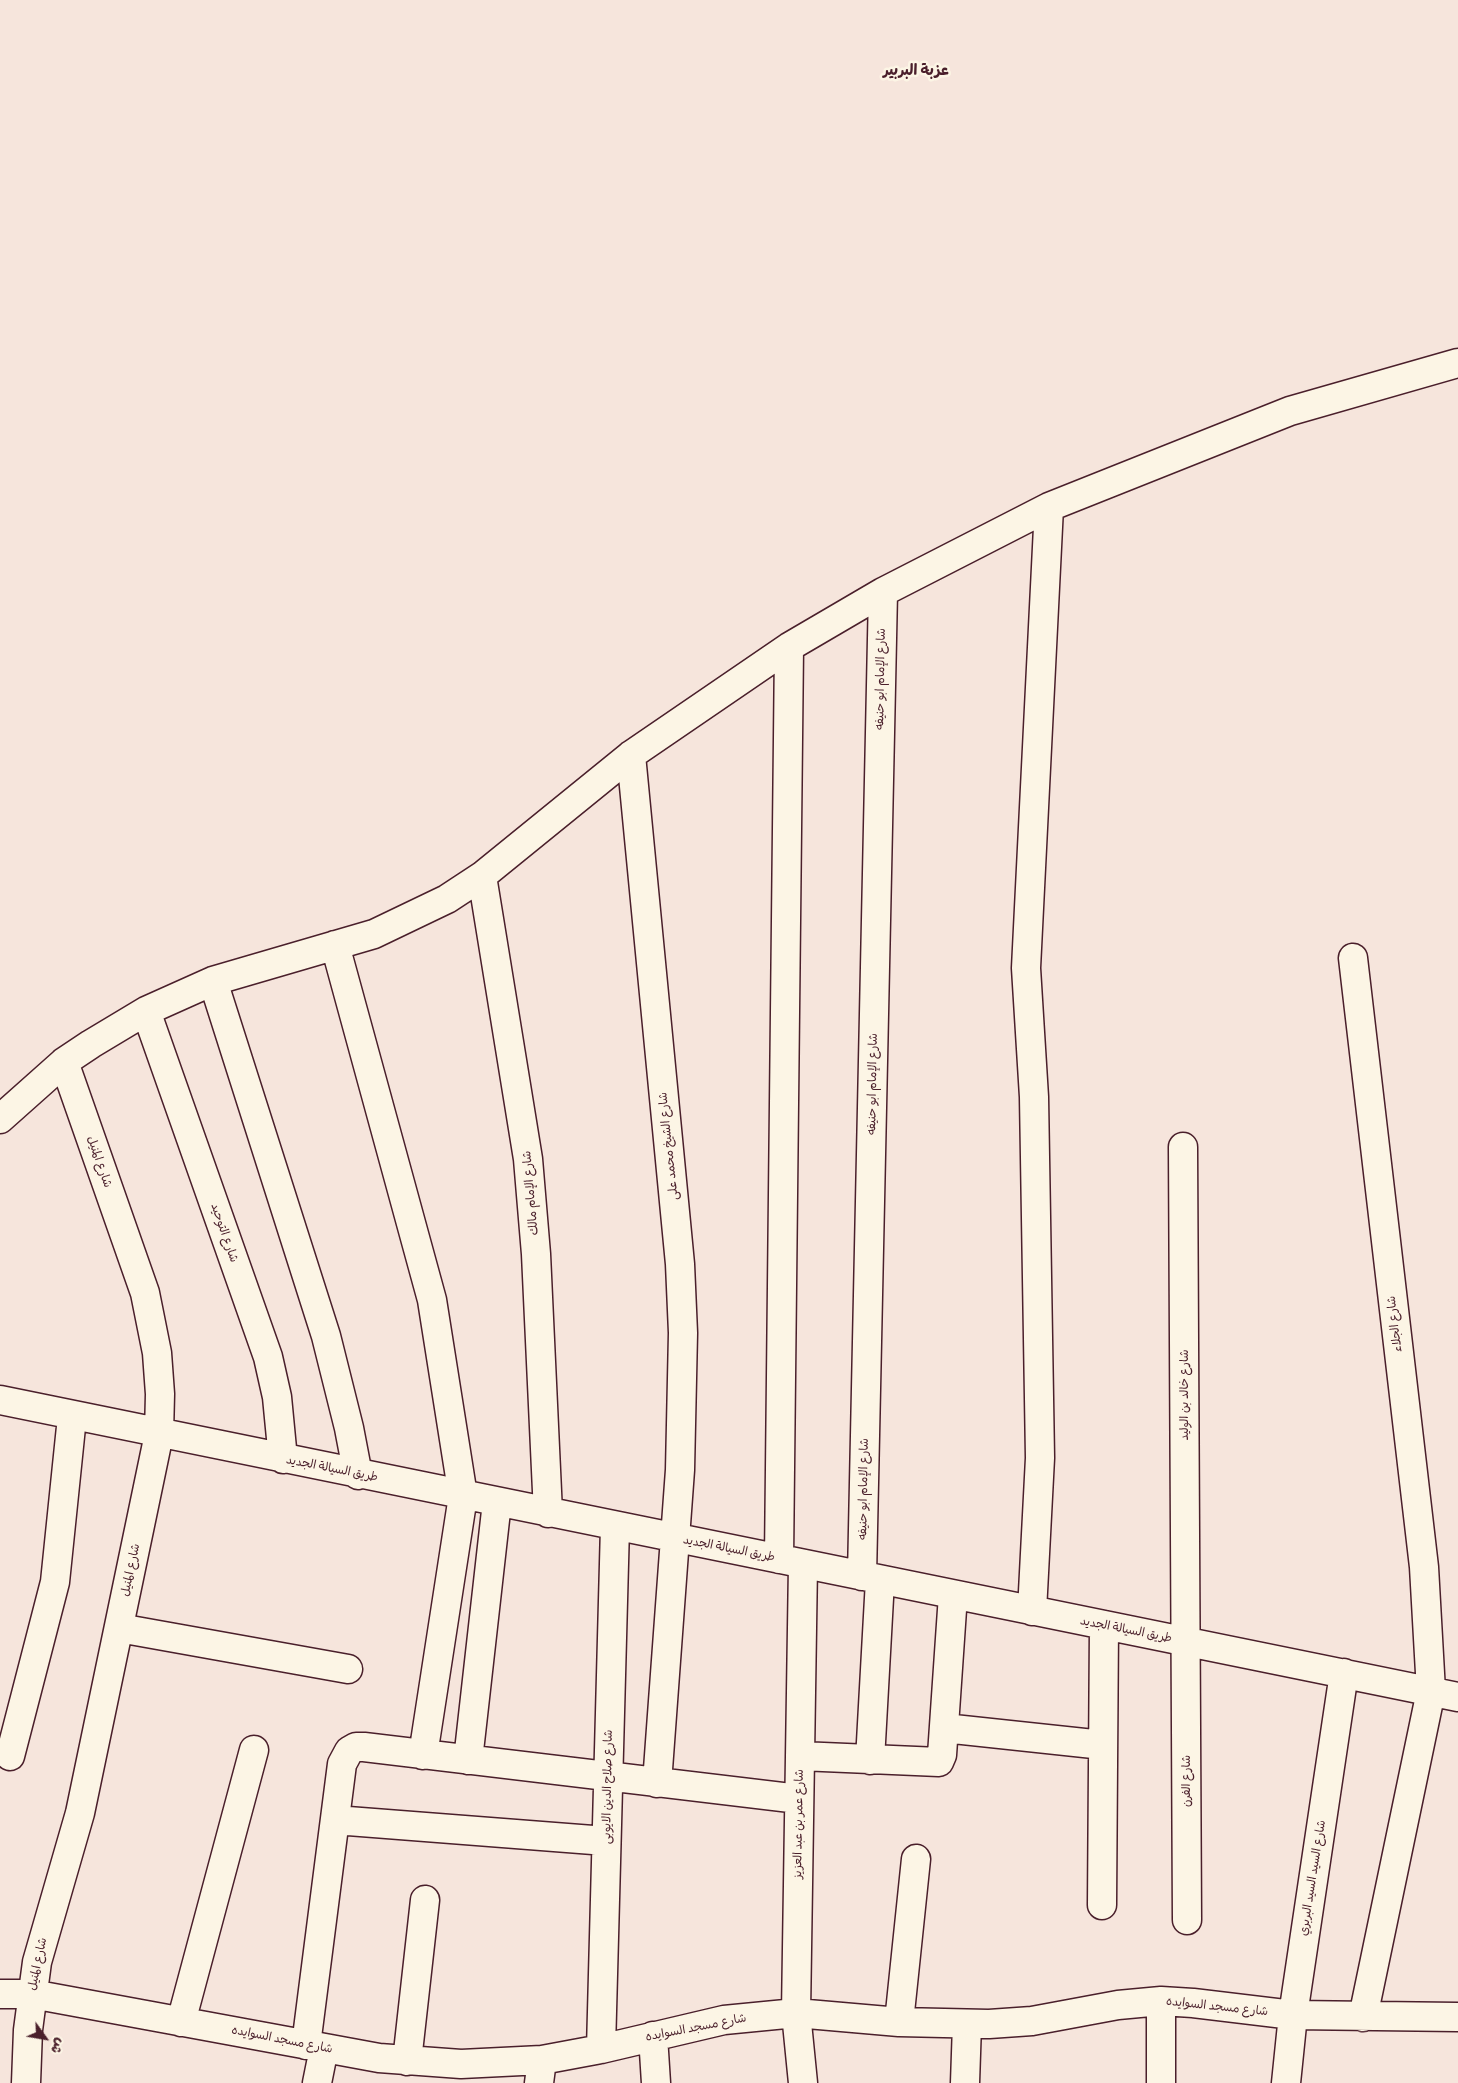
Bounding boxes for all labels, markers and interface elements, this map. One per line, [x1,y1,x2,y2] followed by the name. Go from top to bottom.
[883,62,949,80] district label: عزبة البربير
[873,628,889,730] street label: شارع الإمام ابو حنيفه
[865,1033,881,1135] street label: شارع الإمام ابو حنيفه
[656,1091,682,1201] street label: شارع الشيخ محمد على
[83,1134,115,1190] street label: شارع المنيل
[520,1150,542,1236] street label: شارع الإمام مالك
[207,1202,241,1264] street label: شارع التوحيد
[1384,1295,1406,1353] street label: شارع الجلاء
[1178,1350,1192,1440] street label: شارع خالد بن الوليد
[856,1438,872,1540] street label: شارع الإمام ابو حنيفه
[285,1453,379,1485] street label: طريق السيالة الجديد
[682,1533,776,1565] street label: طريق السيالة الجديد
[118,1542,144,1598] street label: شارع المنيل
[1079,1614,1173,1646] street label: طريق السيالة الجديد
[600,1730,616,1844] street label: شارع صلاح الدين الايوبى
[1180,1755,1194,1807] street label: شارع الفرن
[791,1769,807,1879] street label: شارع عمر بن عبد العزيز
[1297,1819,1329,1937] street label: شارع السيد السيد البربري
[25,1936,51,1992] street label: شارع المنيل
[1165,1994,1269,2020] street label: شارع مسجد السوايده
[644,2011,748,2045] street label: شارع مسجد السوايده
[20,2013,70,2063] north arrow
[230,2023,334,2057] street label: شارع مسجد السوايده
[47,2035,69,2057] text: ش

